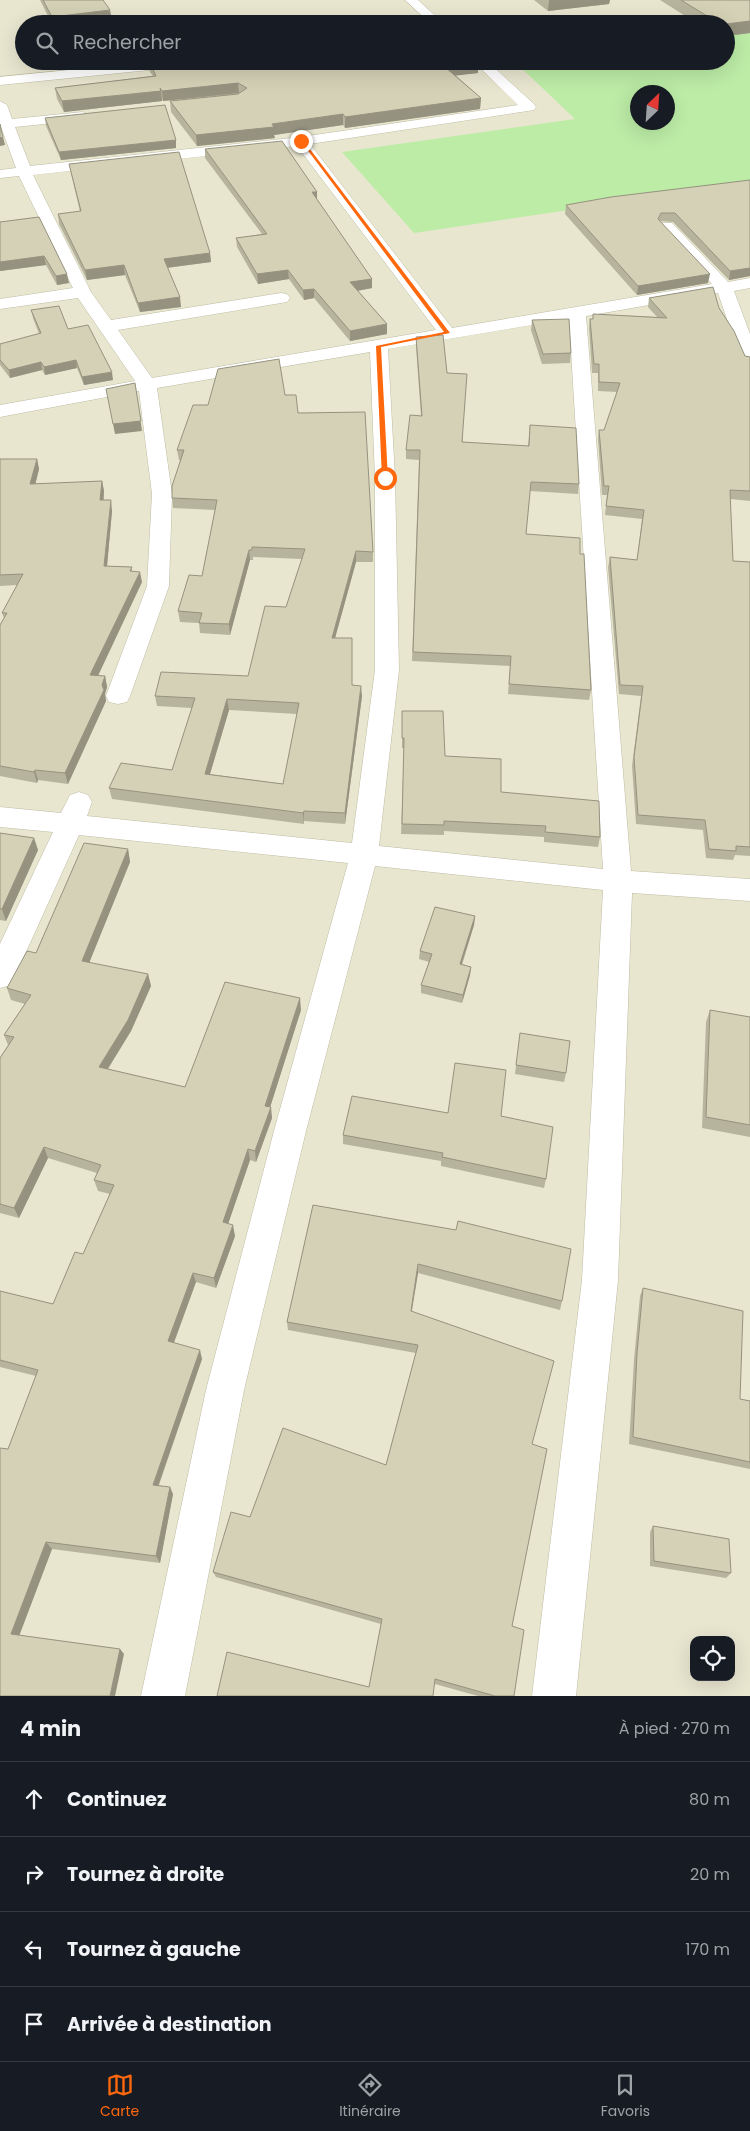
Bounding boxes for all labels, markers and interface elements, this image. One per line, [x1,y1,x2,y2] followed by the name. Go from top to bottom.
[15,15,735,70] search box
[33,29,61,57] icon: search
[73,29,181,56] text: Rechercher
[630,85,675,130] north arrow
[290,130,313,153] route end
[374,467,397,490] route start
[690,1636,735,1681] map controls
[690,1636,735,1681] button: locate
[20,1714,81,1743] text: 4 min
[619,1717,730,1740] text: À pied · 270 m
[20,1785,48,1813] icon: ahead
[67,1786,166,1813] text: Continuez
[689,1788,730,1811] text: 80 m
[20,1860,48,1888] icon: right
[67,1861,224,1888] text: Tournez à droite
[690,1863,730,1886] text: 20 m
[20,1935,48,1963] icon: left
[67,1936,241,1963] text: Tournez à gauche
[685,1938,730,1961] text: 170 m
[20,2010,48,2038] icon: arrive
[67,2011,272,2038] text: Arrivée à destination
[100,2071,139,2122] tab: Carte
[339,2071,401,2122] tab: Itinéraire
[601,2071,650,2122] tab: Favoris

